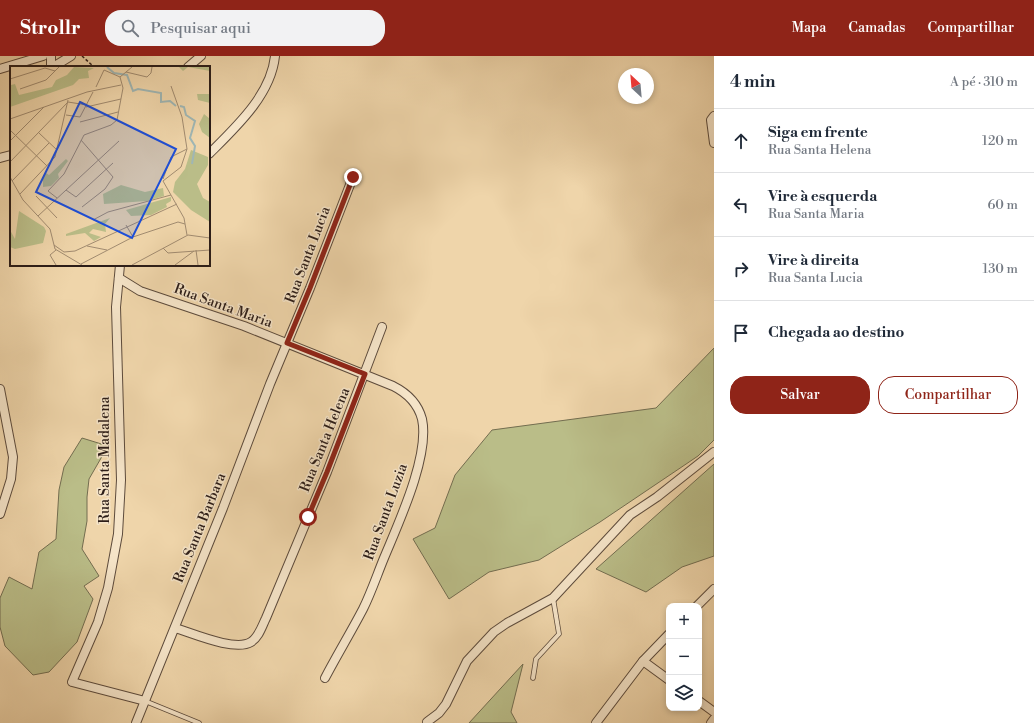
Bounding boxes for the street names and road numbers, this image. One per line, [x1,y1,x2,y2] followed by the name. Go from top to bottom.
[281,203,335,306] street label: Rua Santa Lucia
[171,280,276,333] street label: Rua Santa Maria
[296,384,355,495] street label: Rua Santa Helena
[96,395,114,524] street label: Rua Santa Madalena
[360,460,412,563] street label: Rua Santa Luzia
[170,469,231,586] street label: Rua Santa Barbara

